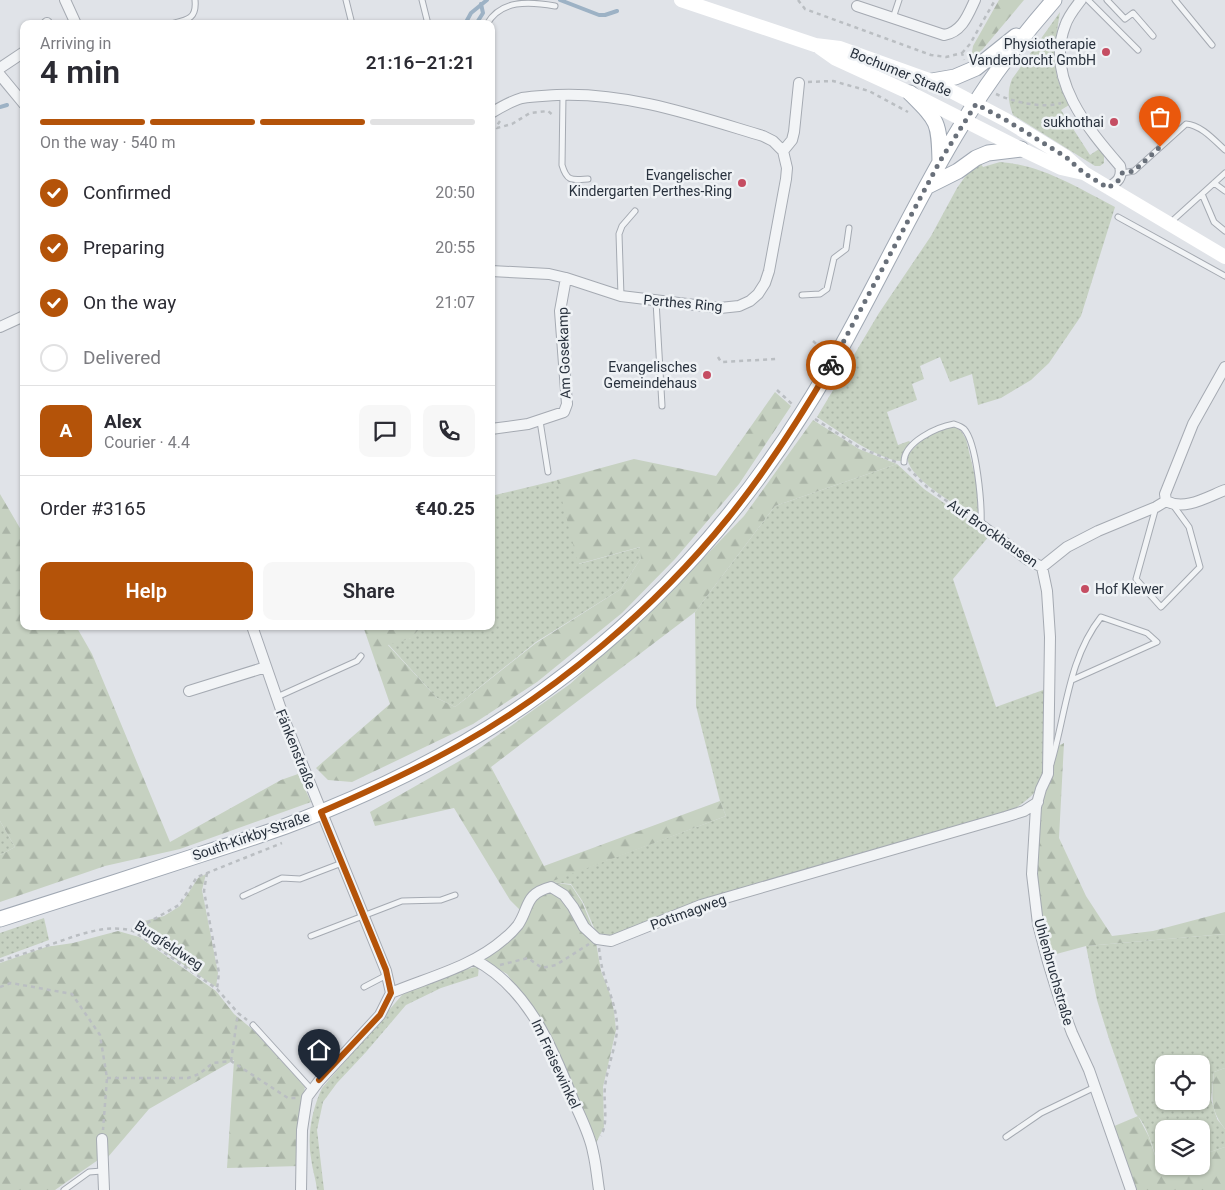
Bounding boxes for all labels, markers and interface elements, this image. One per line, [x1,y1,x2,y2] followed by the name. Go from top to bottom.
[40,34,111,53] text: Arriving in
[969,36,1096,68] place label: Physiotherapie Vanderborcht GmbH
[848,44,954,100] street label: Bochumer Straße
[1100,46,1112,58] marker: Physiotherapie Vanderborcht GmbH
[366,51,475,74] text: 21:16–21:21
[40,53,120,91] text: 4 min
[1139,96,1181,147] pin
[1146,103,1174,131] icon: bag
[1043,114,1104,130] place label: sukhothai
[1108,116,1120,128] marker: sukhothai
[40,133,176,152] text: On the way · 540 m
[569,167,732,199] place label: Evangelischer Kindergarten Perthes-Ring
[736,177,748,189] marker: Evangelischer Kindergarten Perthes-Ring
[40,179,68,207] icon: check
[83,181,171,204] text: Confirmed
[435,183,475,202] text: 20:50
[40,234,68,262] icon: check
[83,236,165,259] text: Preparing
[435,238,475,257] text: 20:55
[40,289,68,317] icon: check
[83,291,176,314] text: On the way
[643,292,723,314] street label: Perthes Ring
[435,293,475,312] text: 21:07
[554,307,574,399] street label: Am Gosekamp
[806,340,856,390] courier
[83,346,161,369] text: Delivered
[817,351,845,379] icon: bike
[604,359,697,391] place label: Evangelisches Gemeindehaus
[701,369,713,381] marker: Evangelisches Gemeindehaus
[359,405,411,457] button: chat
[423,405,475,457] button: phone
[104,410,142,433] text: Alex
[60,419,72,442] text: A
[104,433,190,452] text: Courier · 4.4
[945,496,1041,570] street label: Auf Brockhausen
[40,497,146,520] text: Order #3165
[415,497,475,520] text: €40.25
[40,562,253,620] button: Help
[263,562,475,620] button: Share
[1095,581,1164,597] place label: Hof Klewer
[1079,583,1091,595] marker: Hof Klewer
[273,707,319,791] street label: Fänkenstraße
[190,808,312,864] street label: South-Kirkby-Straße
[648,891,728,933] street label: Pottmagweg
[132,917,206,973] street label: Burgfeldweg
[1031,917,1077,1027] street label: Uhlenbruchstraße
[528,1017,584,1111] street label: Im Freisewinkel
[298,1029,340,1080] pin
[305,1036,333,1064] icon: home
[1155,1055,1210,1175] map controls
[1155,1055,1210,1110] button: locate
[1155,1120,1210,1175] button: layers

